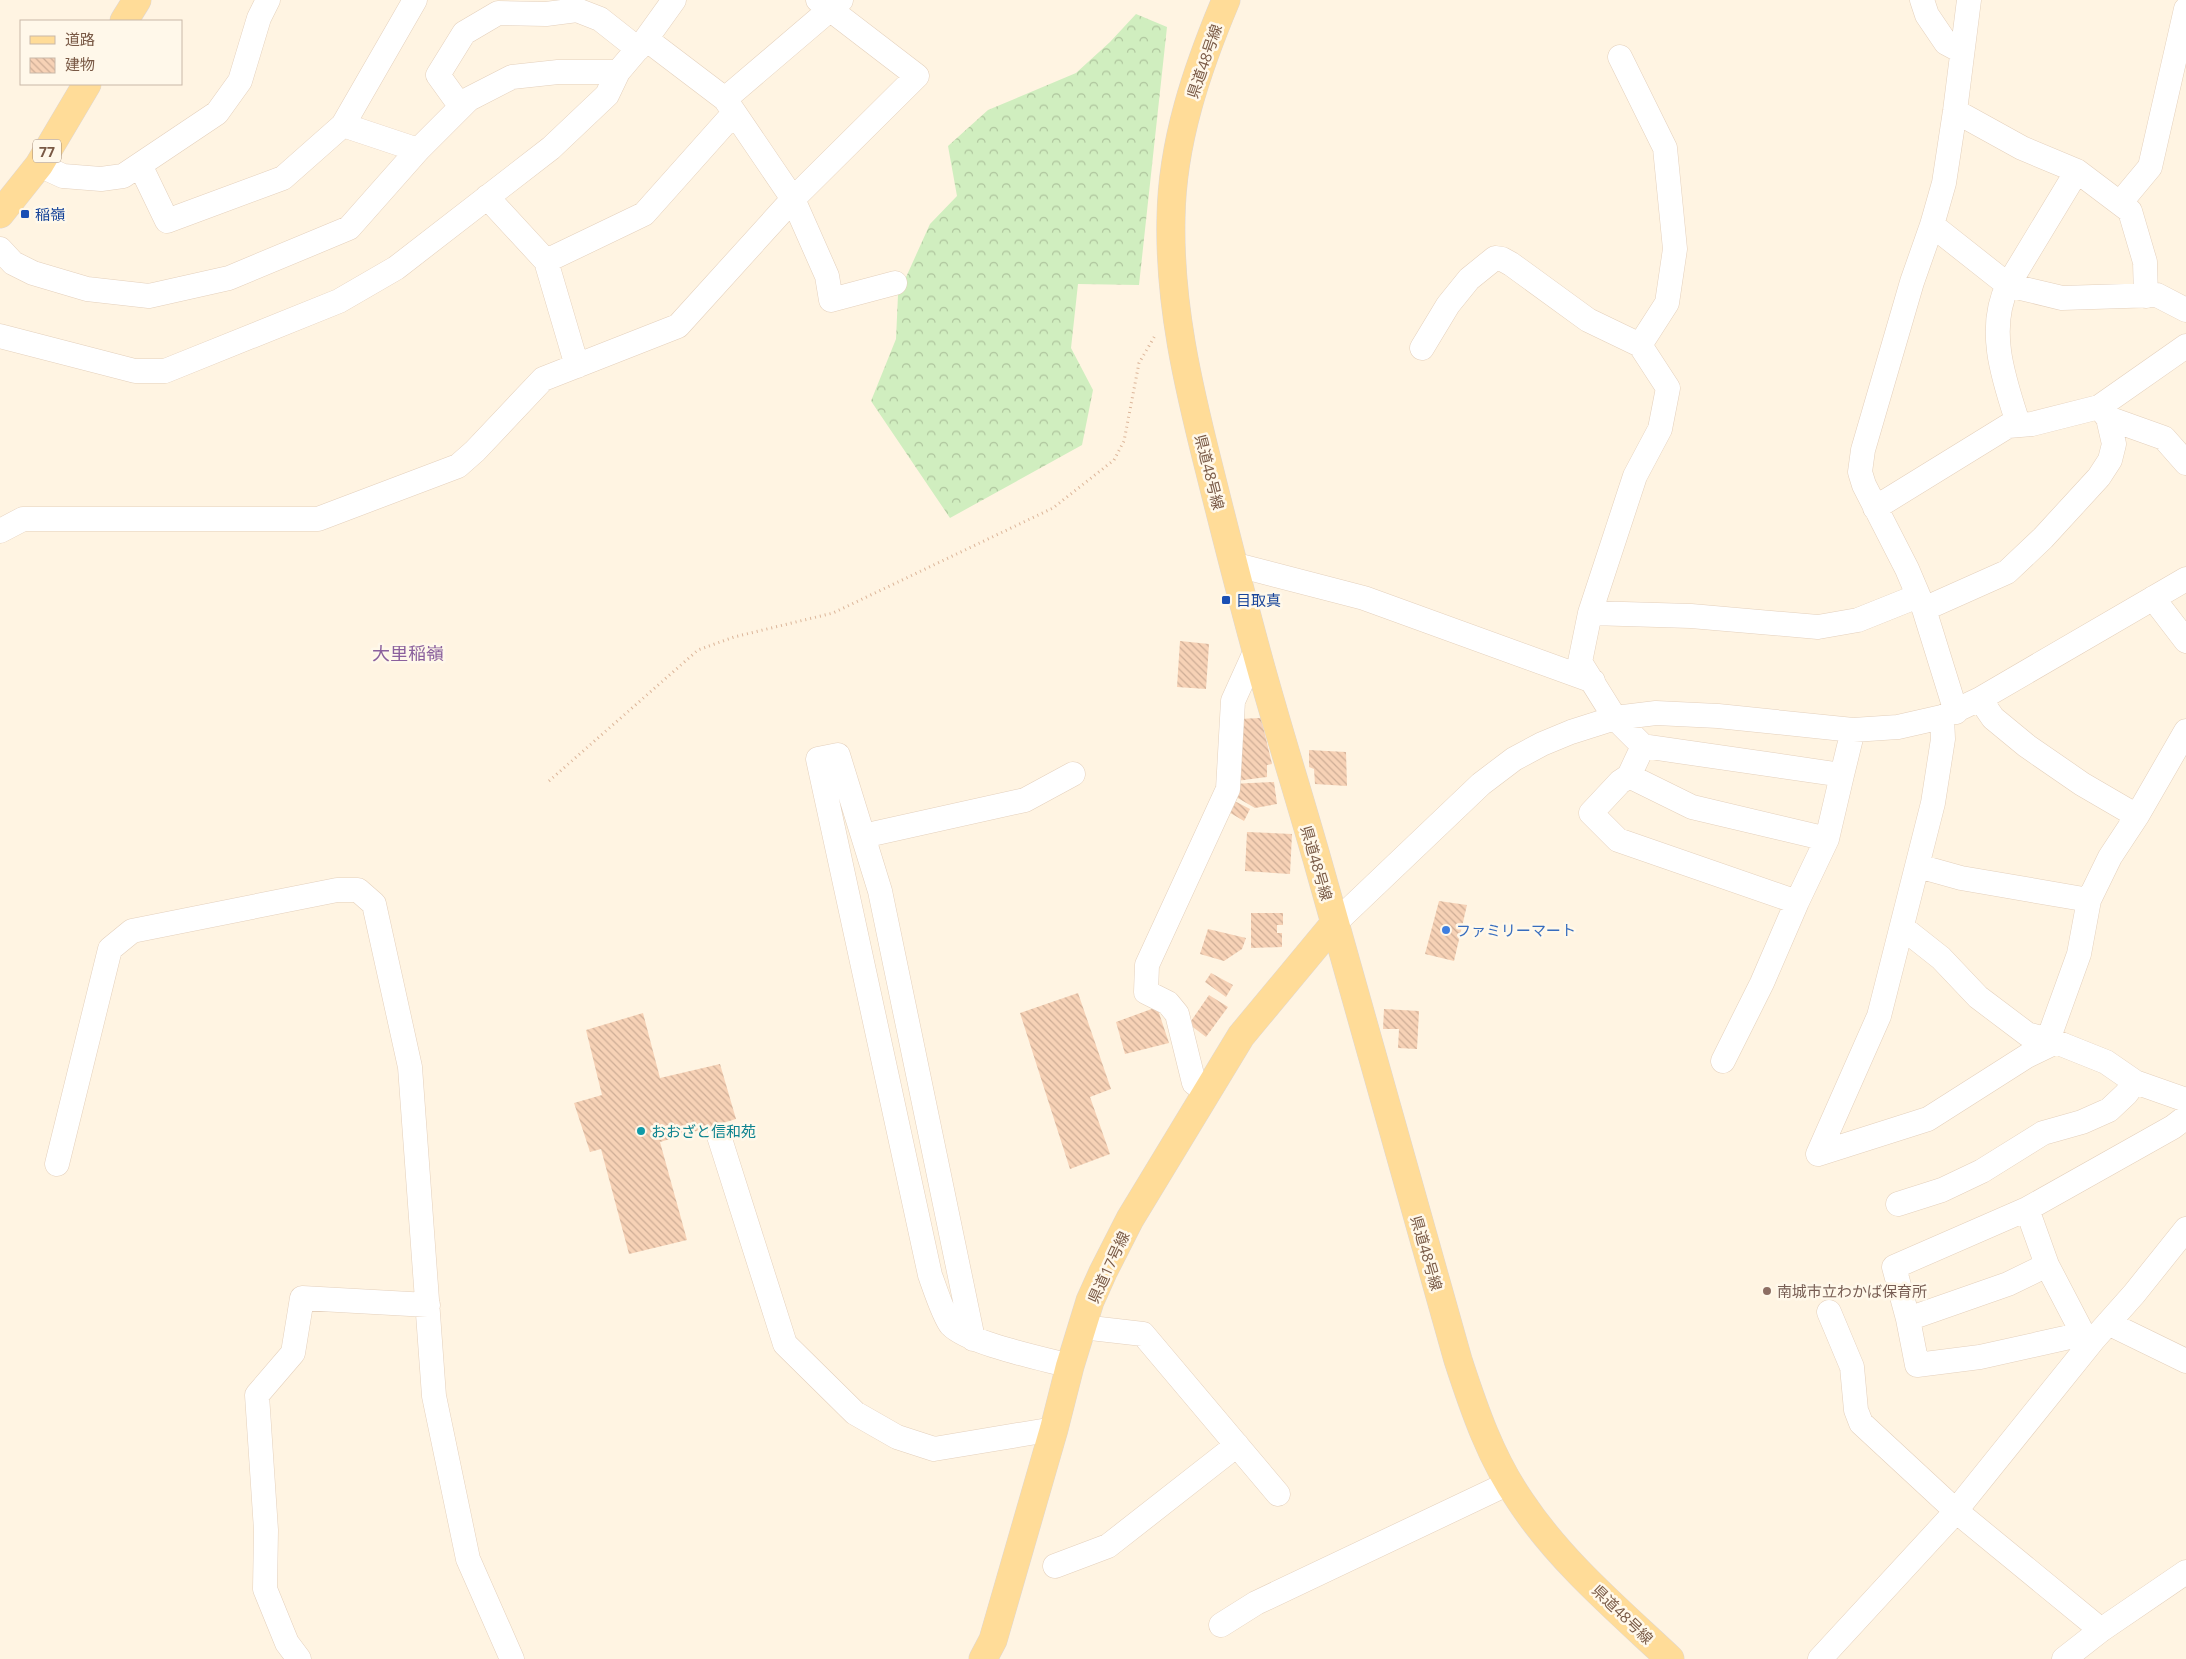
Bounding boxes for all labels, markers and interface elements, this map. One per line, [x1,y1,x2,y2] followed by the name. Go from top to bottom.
[20,20,182,85] legend
[1182,21,1226,101] street label: 県道48号線
[65,29,95,49] text: 道路
[65,54,95,74] text: 建物
[33,140,61,162] road number: 77
[35,204,65,224] place label: 稲嶺
[19,208,31,220] marker: 稲嶺
[1191,432,1229,512] street label: 県道48号線
[1236,590,1281,610] place label: 目取真
[1220,594,1232,606] marker: 目取真
[372,641,444,665] district label: 大里稲嶺
[1297,823,1337,903] street label: 県道48号線
[1456,920,1576,940] place label: ファミリーマート
[1440,924,1452,936] marker: ファミリーマート
[651,1121,756,1141] place label: おおざと信和苑
[635,1125,647,1137] marker: おおざと信和苑
[1407,1213,1447,1293] street label: 県道48号線
[1083,1228,1133,1306] street label: 県道17号線
[1777,1281,1927,1301] place label: 南城市立わかば保育所
[1761,1285,1773,1297] marker: 南城市立わかば保育所
[1588,1580,1658,1648] street label: 県道48号線

